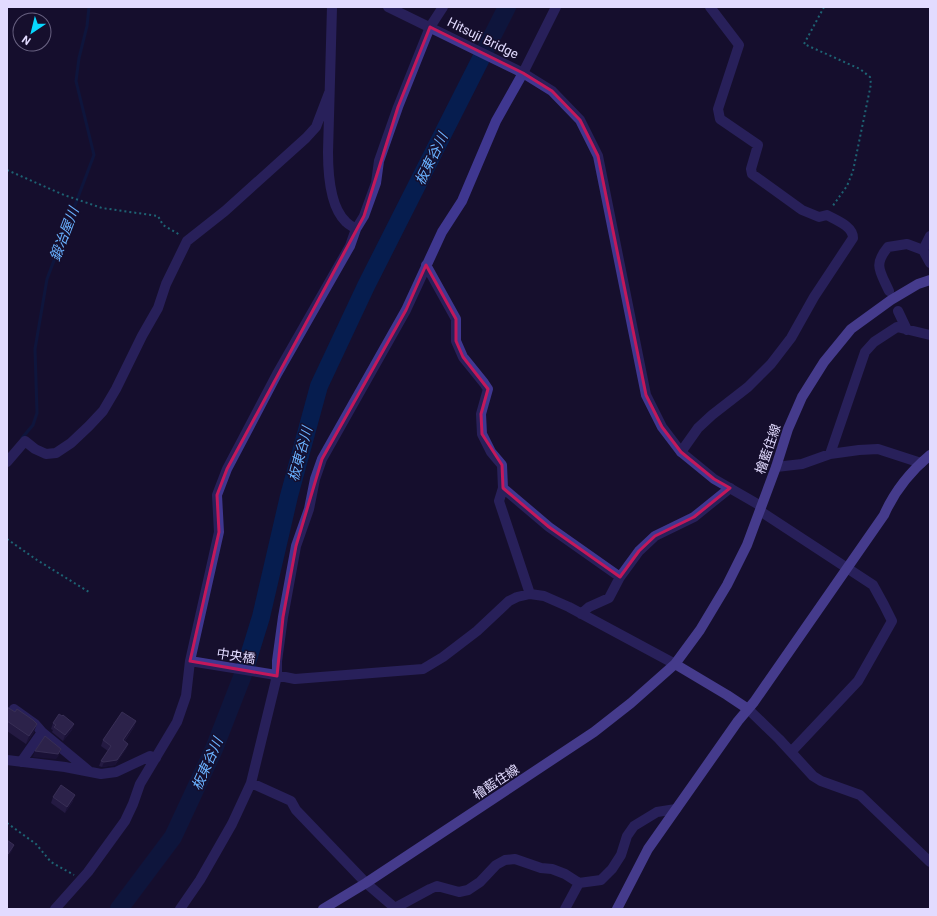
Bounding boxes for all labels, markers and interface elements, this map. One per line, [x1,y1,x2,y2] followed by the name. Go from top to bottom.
[12,12,52,52] north arrow
[445,14,521,62] street label: Hitsuji Bridge
[19,32,33,47] text: N
[412,129,451,188] water label: 板東谷川
[46,203,82,263] water label: 鍛冶屋川
[752,422,784,476] street label: 檜藍住線
[285,423,315,483] water label: 板東谷川
[216,646,256,666] street label: 中央橋
[188,733,227,793] water label: 板東谷川
[470,762,522,802] street label: 檜藍住線

